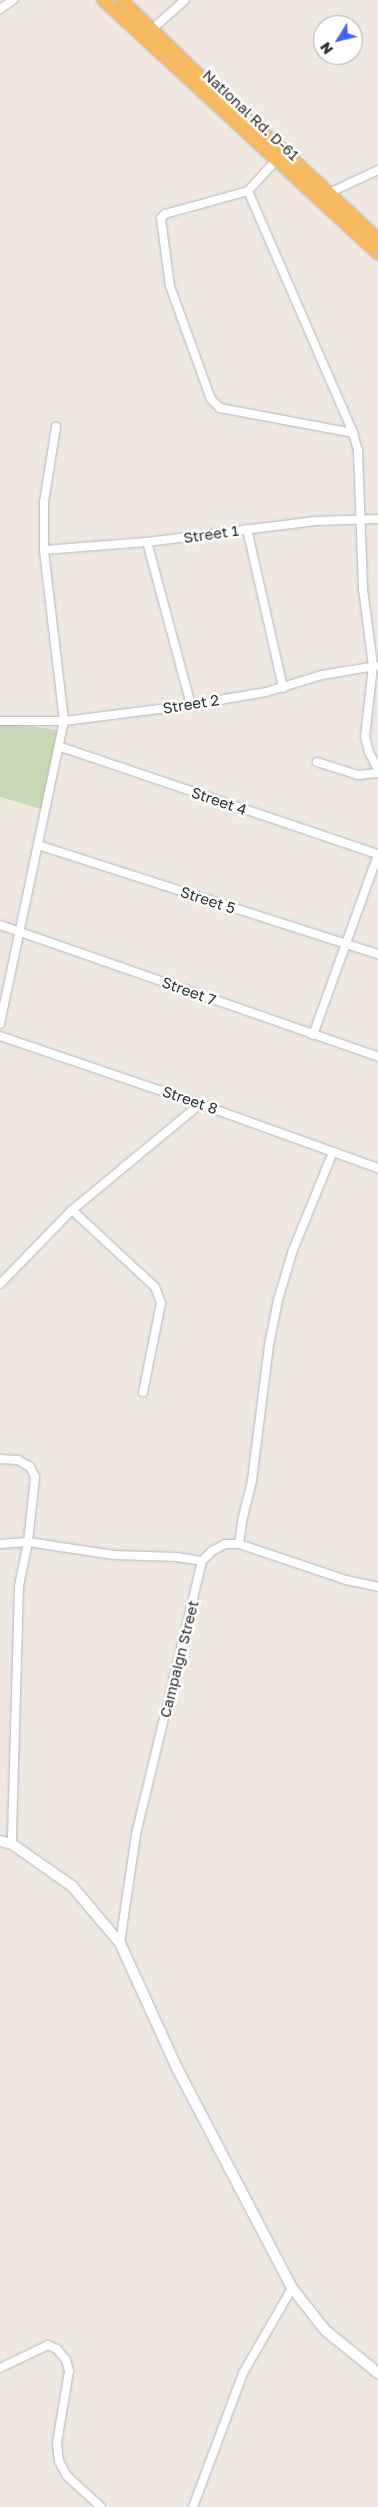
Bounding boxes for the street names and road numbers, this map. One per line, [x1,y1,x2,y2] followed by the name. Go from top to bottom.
[199,66,303,164] street label: National Rd. D-61
[182,521,240,547] street label: Street 1
[162,691,220,717] street label: Street 2
[189,783,249,819] street label: Street 4
[178,883,238,917] street label: Street 5
[160,973,218,1009] street label: Street 7
[160,1082,220,1118] street label: Street 8
[156,1598,202,1720] street label: Campaign Street

